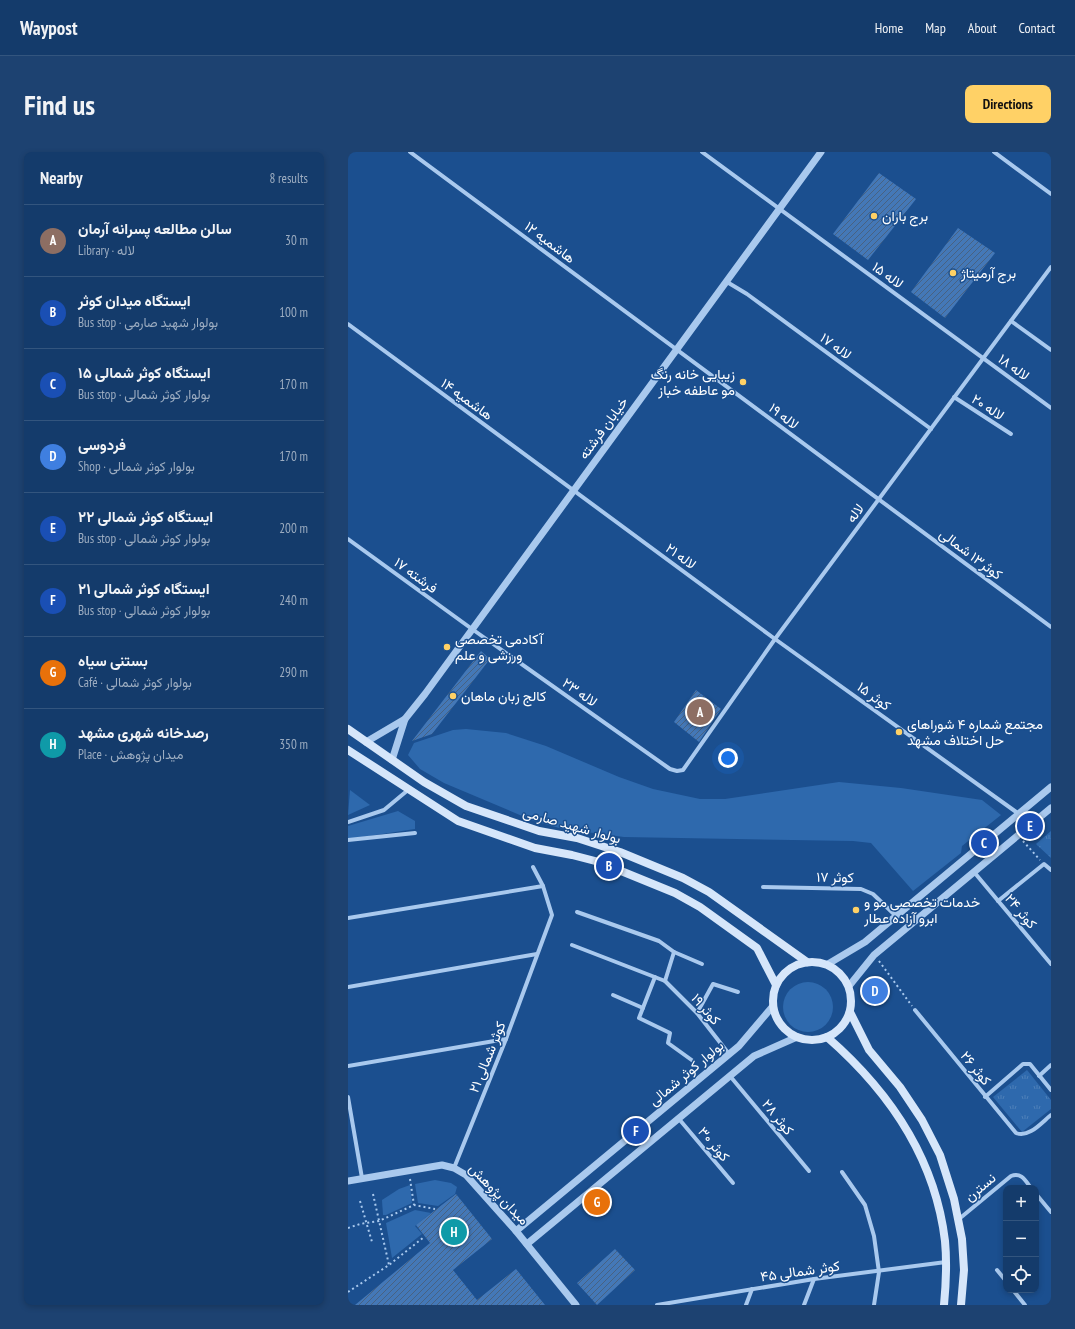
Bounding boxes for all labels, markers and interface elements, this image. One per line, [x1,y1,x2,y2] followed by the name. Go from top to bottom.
[20,16,77,40] text: Waypost
[875,19,903,37] text: Home
[925,19,946,37] text: Map
[968,19,997,37] text: About
[1019,19,1055,37] text: Contact
[965,85,1051,123] button: Directions
[24,86,95,123] text: Find us
[40,167,83,189] text: Nearby
[269,170,308,187] text: 8 results
[882,207,928,227] place label: برج باران
[869,211,879,221] marker: برج باران
[521,217,579,267] street label: هاشمیه ۱۲
[78,219,232,238] text: سالن مطالعه پسرانه آرمان
[50,232,56,249] text: A
[285,232,308,249] text: 30 m
[78,242,135,259] text: Library · لاله
[869,258,907,292] street label: لاله ۱۵
[960,264,1016,284] place label: برج آرمیتاژ
[948,268,958,278] marker: برج آرمیتاژ
[78,291,191,310] text: ایستگاه میدان کوثر
[50,304,56,321] text: B
[279,304,308,321] text: 100 m
[78,314,218,331] text: Bus stop · بولوار شهید صارمی
[817,329,855,363] street label: لاله ۱۷
[995,350,1033,384] street label: لاله ۱۸
[78,363,211,382] text: ایستگاه کوثر شمالی ۱۵
[651,365,735,399] place label: زیبایی خانه رنگ مو عاطفه خباز
[438,374,497,424] street label: هاشمیه ۱۴
[50,376,56,393] text: C
[279,376,308,393] text: 170 m
[738,377,748,387] marker: زیبایی خانه رنگ مو عاطفه خباز
[78,386,210,403] text: Bus stop · بولوار کوثر شمالی
[968,390,1008,424] street label: لاله ۲۰
[574,393,632,463] street label: خیابان فرشته
[765,399,803,433] street label: لاله ۱۹
[78,435,126,454] text: فردوسی
[50,448,56,465] text: D
[279,448,308,465] text: 170 m
[78,458,195,475] text: Shop · بولوار کوثر شمالی
[842,500,868,526] street label: لاله
[78,507,213,526] text: ایستگاه کوثر شمالی ۲۲
[50,520,56,537] text: E
[279,520,308,537] text: 200 m
[936,524,1006,584] street label: کوثر۱۳ شمالی
[78,530,210,547] text: Bus stop · بولوار کوثر شمالی
[662,539,700,573] street label: لاله ۲۱
[391,553,441,597] street label: فرشته ۱۷
[78,579,210,598] text: ایستگاه کوثر شمالی ۲۱
[50,592,56,609] text: F
[279,592,308,609] text: 240 m
[78,602,210,619] text: Bus stop · بولوار کوثر شمالی
[455,630,545,664] place label: آکادمی تخصصی ورزشی و علم
[442,642,452,652] marker: آکادمی تخصصی ورزشی و علم
[78,651,148,670] text: بستنی سیاه
[50,664,56,681] text: G
[279,664,308,681] text: 290 m
[78,674,192,691] text: Café · بولوار کوثر شمالی
[559,674,601,710] street label: لاله ۲۳
[854,678,894,714] street label: کوثر ۱۵
[461,687,546,707] place label: کالج زبان ماهان
[448,691,458,701] marker: کالج زبان ماهان
[687,697,713,727] pin: A
[907,715,1043,749] place label: مجتمع شماره ۴ شوراهای حل اختلاف مشهد
[78,723,209,742] text: رصدخانه شهری مشهد
[894,727,904,737] marker: مجتمع شماره ۴ شوراهای حل اختلاف مشهد
[50,736,56,753] text: H
[279,736,308,753] text: 350 m
[78,746,184,763] text: Place · میدان پژوهش
[718,748,738,768] your location
[521,802,623,848] street label: بولوار شهید صارمی
[1017,811,1043,841] pin: E
[971,828,997,858] pin: C
[596,851,622,881] pin: B
[816,868,854,886] street label: کوثر ۱۷
[1001,890,1041,932] street label: کوثر ۲۴
[863,893,980,927] place label: خدمات تخصصی مو و ابرو آزاده عطار
[851,905,861,915] marker: خدمات تخصصی مو و ابرو آزاده عطار
[862,976,888,1006] pin: D
[687,990,725,1028] street label: کوثر ۱۹
[465,1019,509,1095] street label: کوثر شمالی ۲۱
[645,1036,727,1110] street label: بولوار کوثر شمالی
[957,1047,995,1089] street label: کوثر ۲۶
[758,1096,798,1138] street label: کوثر ۲۸
[623,1116,649,1146] pin: F
[694,1123,734,1165] street label: کوثر ۳۰
[464,1159,533,1229] street label: میدان پژوهش
[961,1169,999,1205] street label: نسترن
[1003,1185,1039,1293] map controls
[1003,1185,1039,1221] button: +
[584,1187,610,1217] pin: G
[441,1217,467,1247] pin: H
[1003,1221,1039,1257] button: −
[759,1257,841,1285] street label: کوثر شمالی ۴۵
[1003,1257,1039,1293] button: locate

